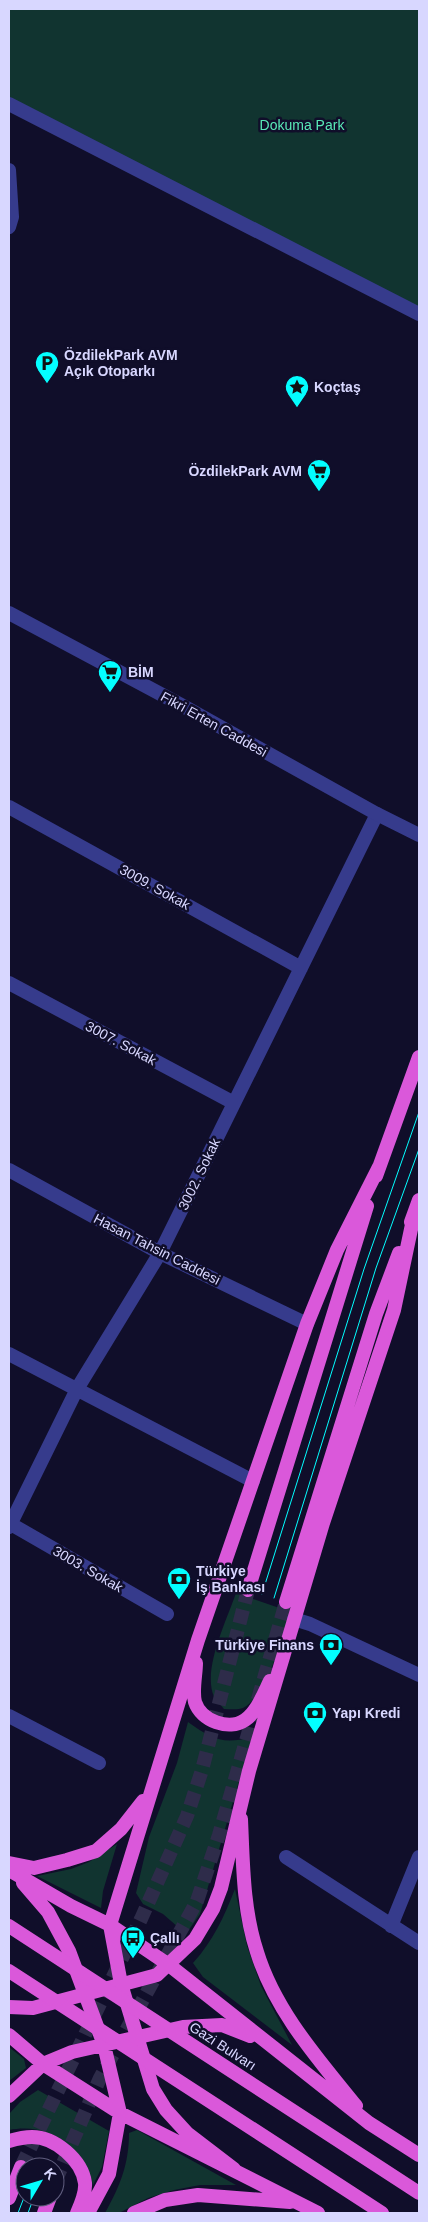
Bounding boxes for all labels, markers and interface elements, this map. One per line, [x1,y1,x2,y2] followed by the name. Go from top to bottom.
[260,117,345,133] park label: Dokuma Park
[64,347,178,379] place label: ÖzdilekPark AVM Açık Otoparkı
[34,350,60,384] parking icon: ÖzdilekPark AVM Açık Otoparkı
[284,374,310,408] place icon: Koçtaş
[314,379,361,395] place label: Koçtaş
[306,458,332,492] supermarket icon: ÖzdilekPark AVM
[188,463,302,479] place label: ÖzdilekPark AVM
[97,659,123,693] supermarket icon: BİM
[128,664,154,680] place label: BİM
[158,688,270,760] street label: Fikri Erten Caddesi
[117,861,194,913] street label: 3009. Sokak
[83,1018,160,1069] street label: 3007. Sokak
[175,1135,224,1212] street label: 3002. Sokak
[91,1210,223,1288] street label: Hasan Tahsin Caddesi
[50,1543,127,1596] street label: 3003. Sokak
[196,1563,265,1595] place label: Türkiye İş Bankası
[166,1566,192,1600] bank icon: Türkiye İş Bankası
[318,1632,344,1666] bank icon: Türkiye Finans
[215,1637,314,1653] place label: Türkiye Finans
[302,1700,328,1734] bank icon: Yapı Kredi
[332,1705,400,1721] place label: Yapı Kredi
[120,1925,146,1959] bus stop icon: Çallı
[150,1930,180,1946] place label: Çallı
[187,2019,259,2073] street label: Gazi Bulvarı
[15,2157,65,2207] north arrow
[41,2165,60,2183] text: K

